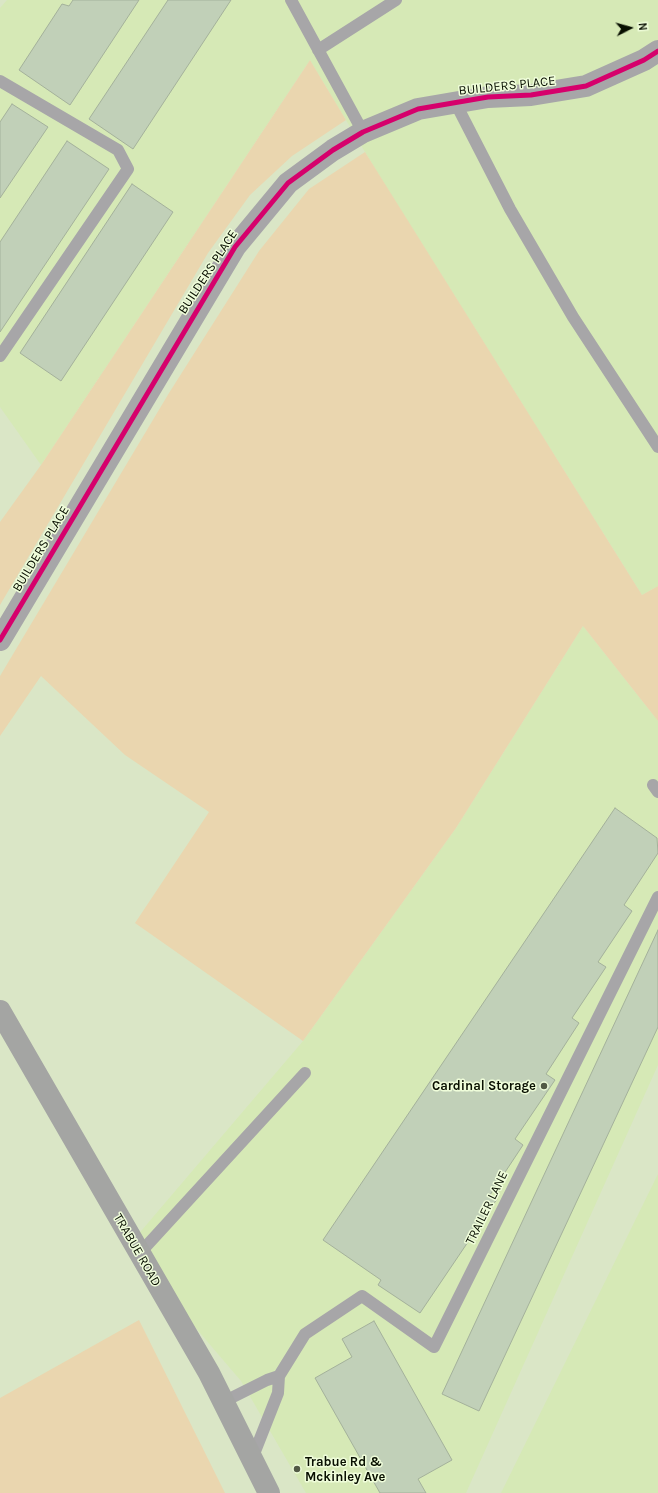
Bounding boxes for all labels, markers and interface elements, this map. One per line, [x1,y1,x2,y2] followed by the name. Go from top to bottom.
[610,8,650,48] north arrow
[636,22,649,31] text: N
[458,73,556,99] street label: BUILDERS PLACE
[175,227,241,317] street label: BUILDERS PLACE
[9,503,73,595] street label: BUILDERS PLACE
[432,1078,536,1094] place label: Cardinal Storage
[539,1081,549,1091] marker: Cardinal Storage
[463,1169,511,1247] street label: TRAILER LANE
[110,1211,164,1289] street label: TRABUE ROAD
[305,1454,385,1485] place label: Trabue Rd & Mckinley Ave
[292,1464,302,1474] marker: Trabue Rd & Mckinley Ave

